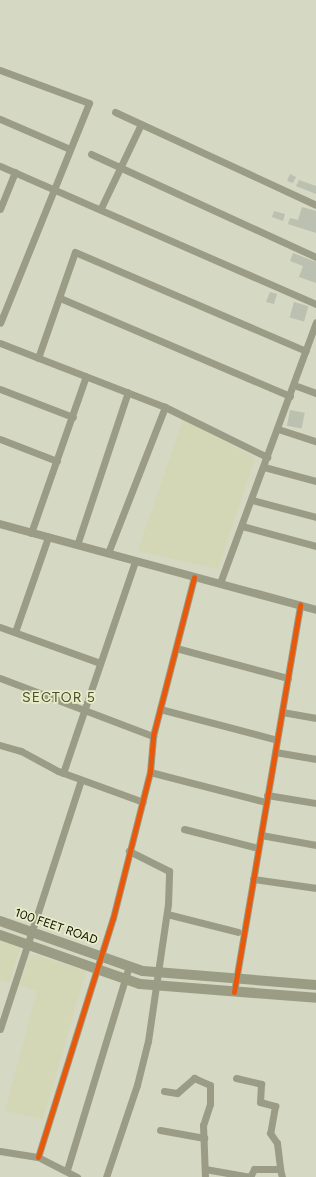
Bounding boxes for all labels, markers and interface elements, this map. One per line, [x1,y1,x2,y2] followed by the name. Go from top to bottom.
[22,690,96,706] district label: SECTOR 5
[13,906,99,948] street label: 100 FEET ROAD

